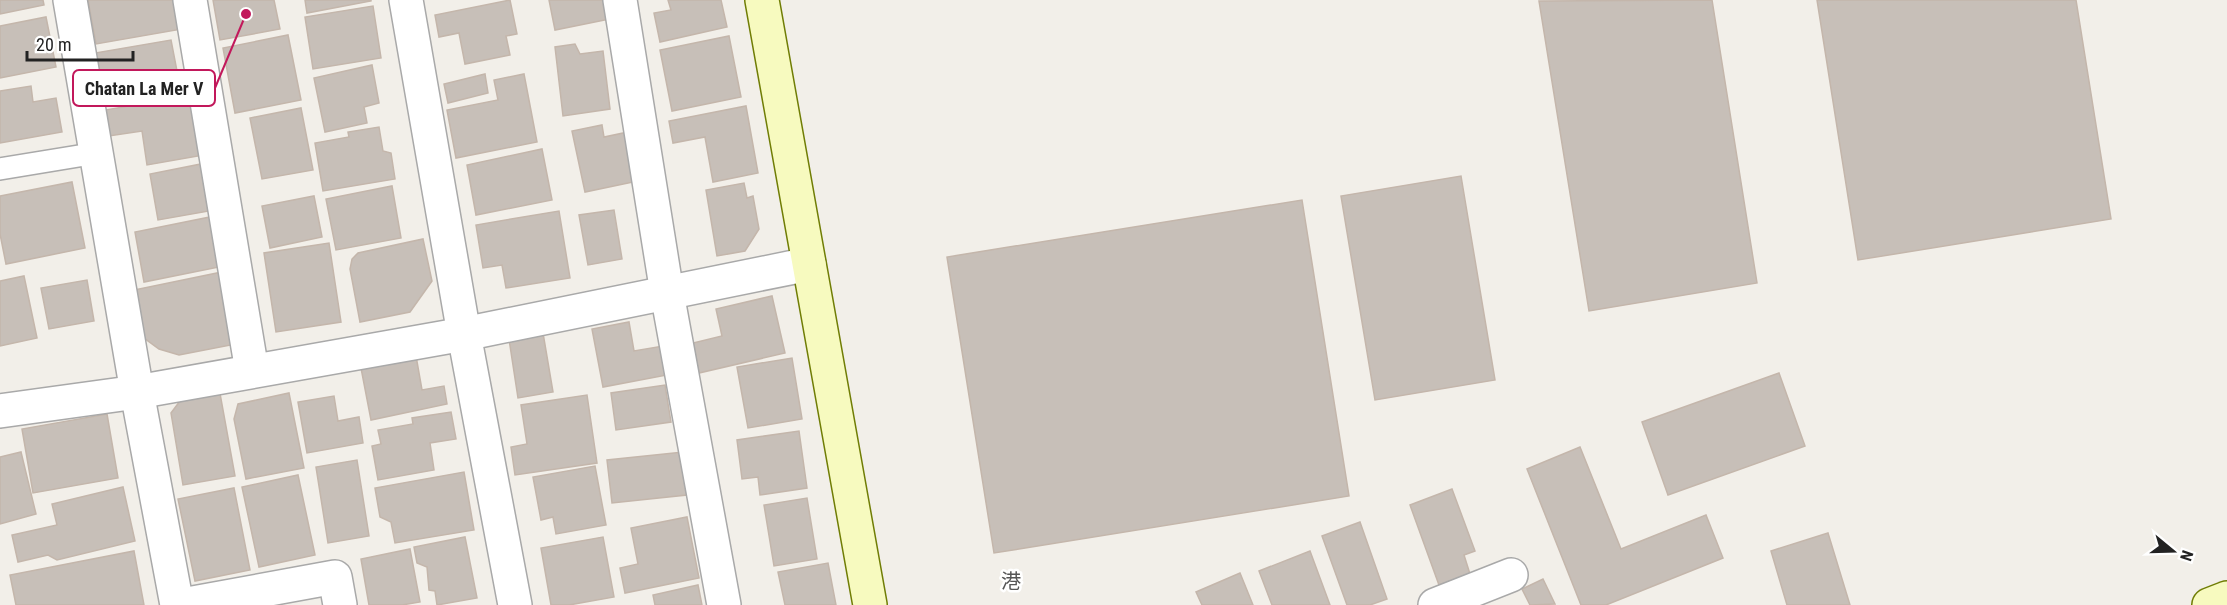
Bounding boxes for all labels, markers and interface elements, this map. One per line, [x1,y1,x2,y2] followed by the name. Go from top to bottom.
[27,24,134,62] scale bar
[36,34,71,55] text: 20 m
[73,70,215,106] callout: Chatan La Mer V
[85,78,204,99] text: Chatan La Mer V
[2143,521,2203,581] north arrow
[2176,548,2197,563] text: N
[1001,569,1021,593] district label: 港

